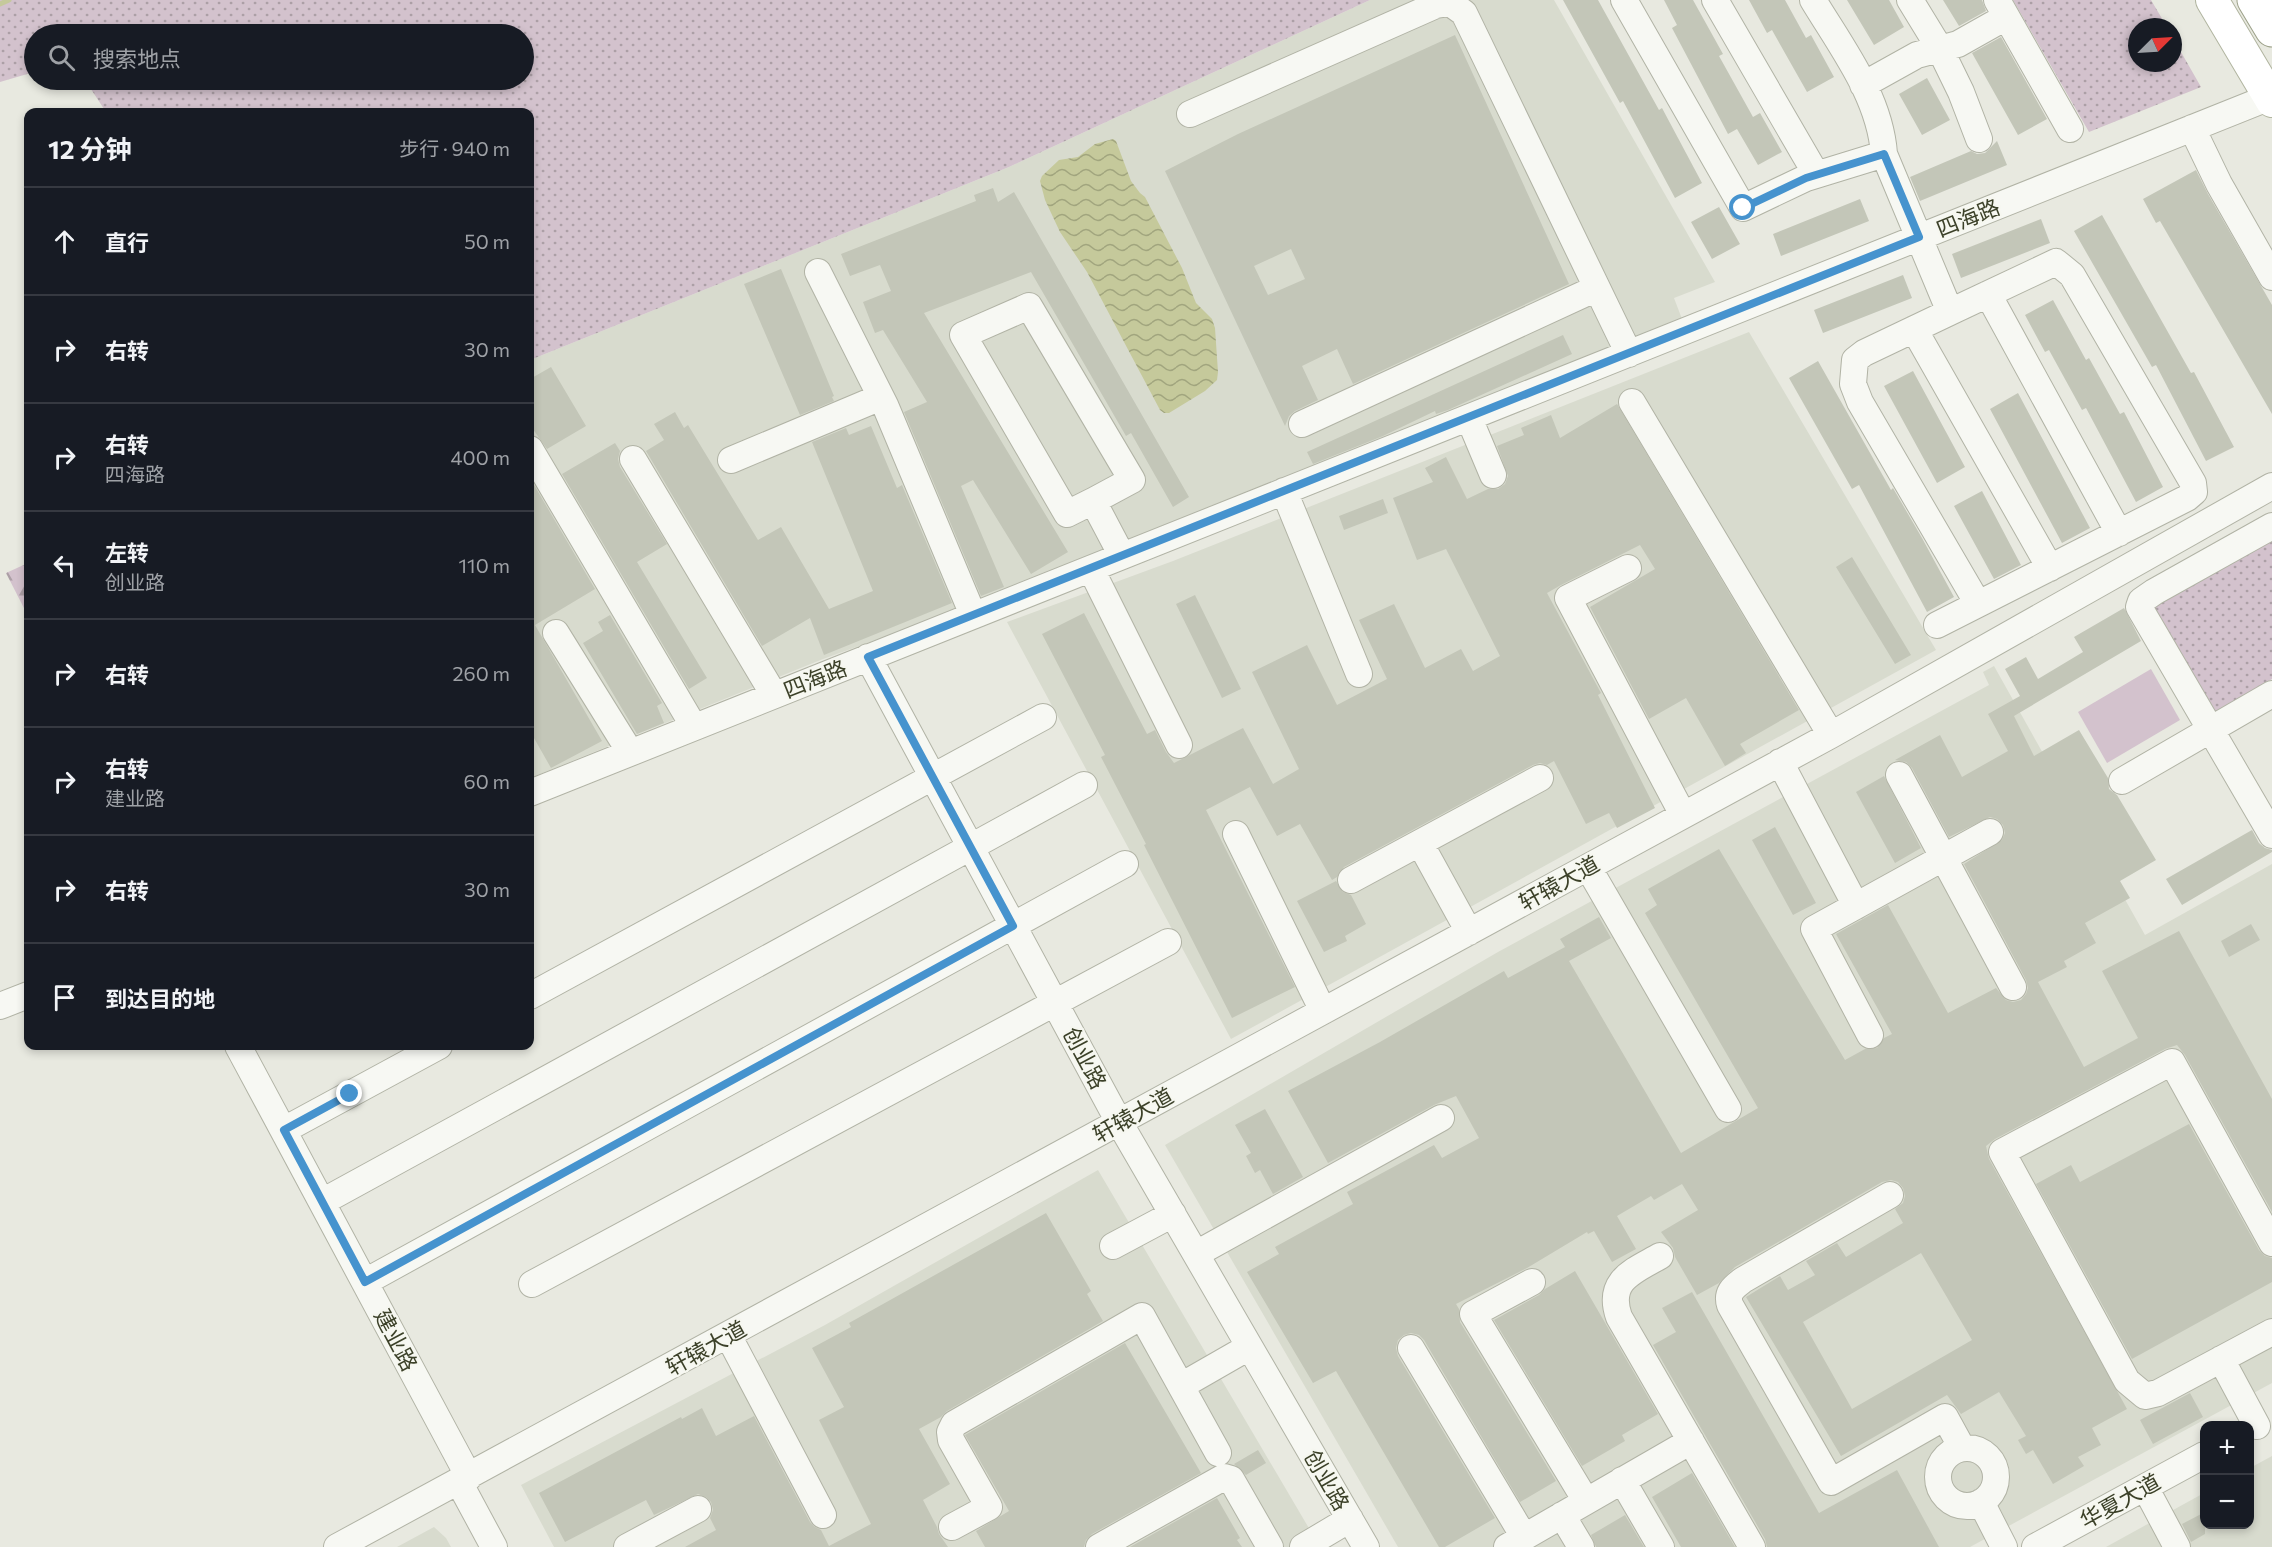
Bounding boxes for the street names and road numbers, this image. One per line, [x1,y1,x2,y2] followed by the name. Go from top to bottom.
[1932,193,2003,242] street label: 四海路
[779,654,850,703] street label: 四海路
[1514,849,1604,916] street label: 轩辕大道
[1058,1022,1113,1093] street label: 创业路
[1088,1081,1178,1148] street label: 轩辕大道
[369,1304,424,1375] street label: 建业路
[661,1314,751,1381] street label: 轩辕大道
[1299,1444,1356,1515] street label: 创业路
[2075,1467,2165,1534] street label: 华夏大道

